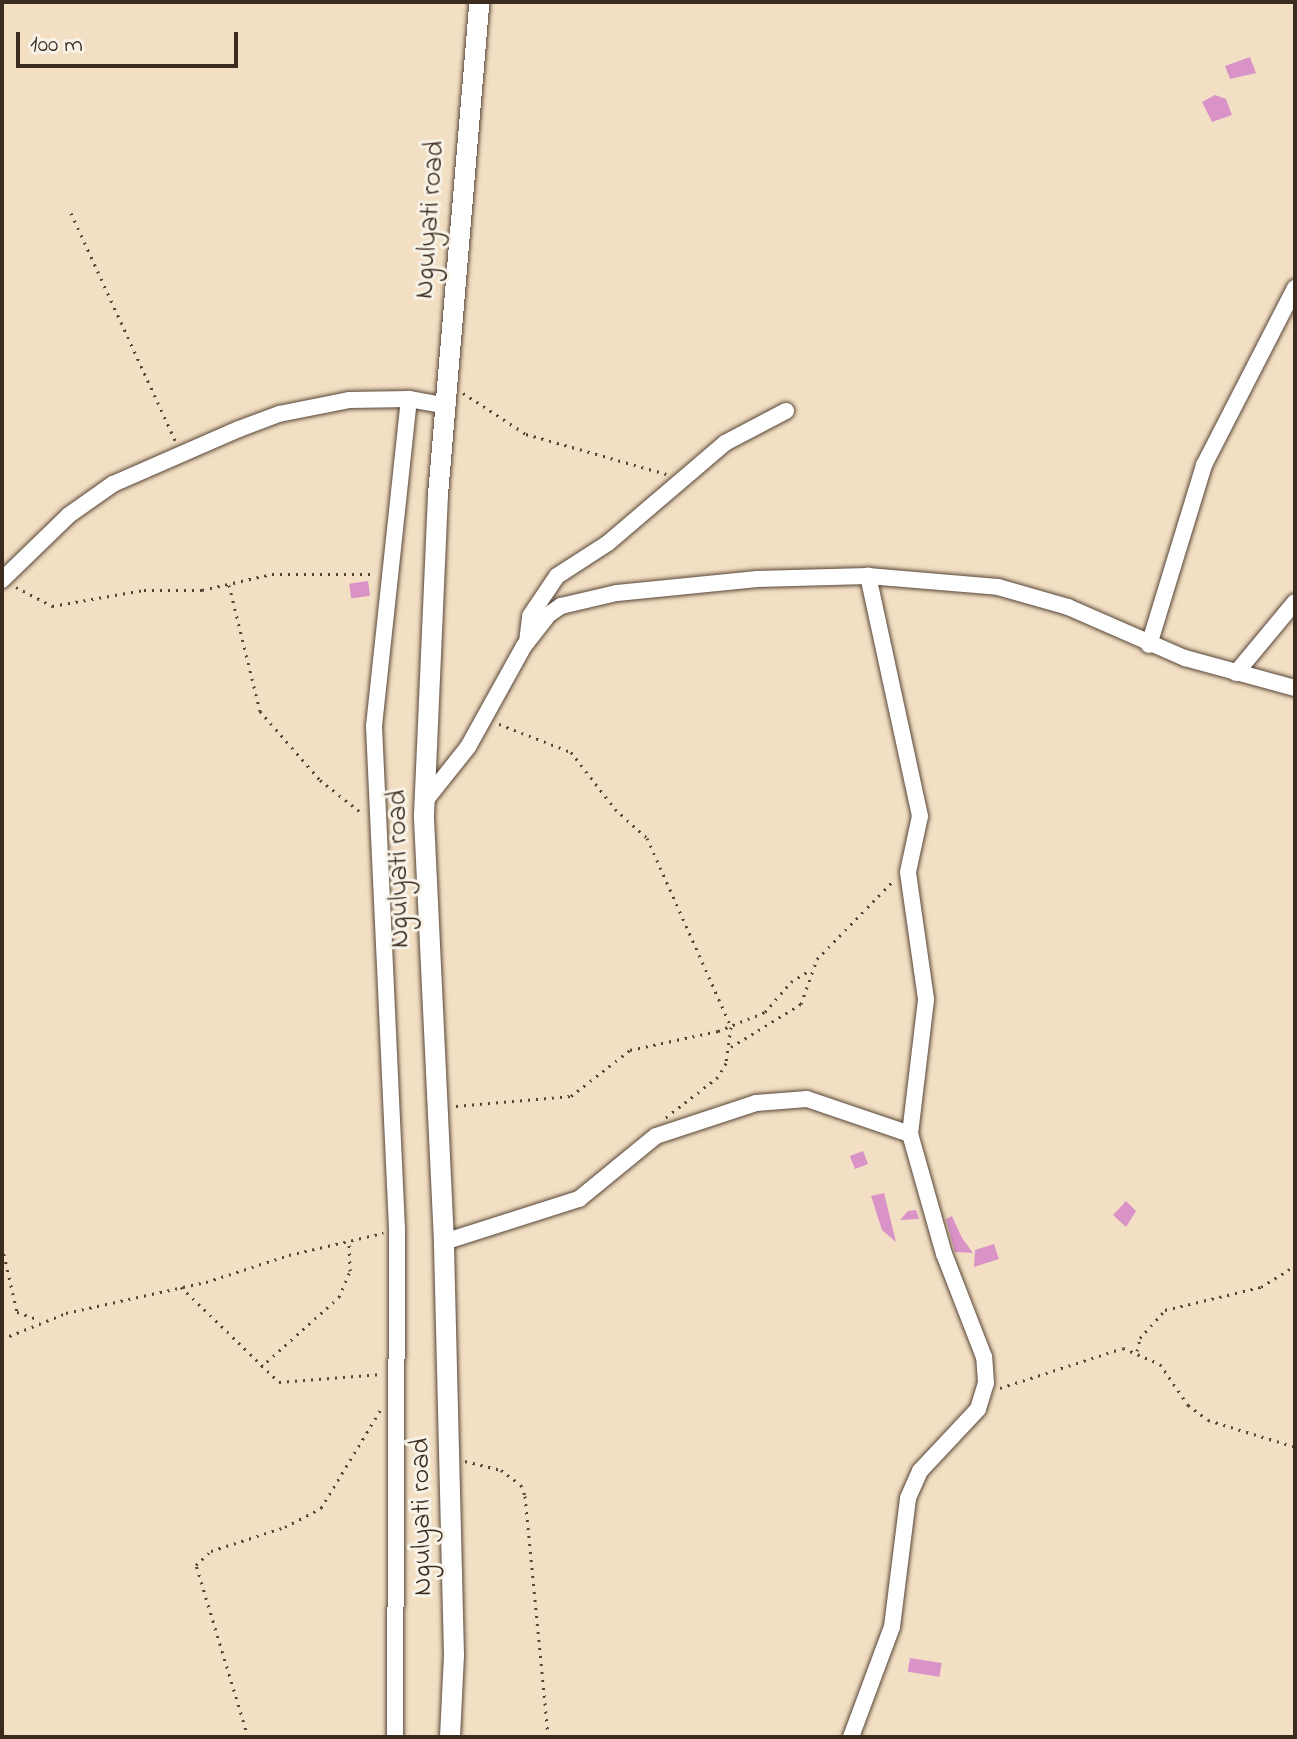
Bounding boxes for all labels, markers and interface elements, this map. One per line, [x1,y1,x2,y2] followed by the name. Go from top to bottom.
[20,16,242,66] scale bar
[30,28,83,63] text: 100 m
[409,140,453,300] street label: Ngulyati road
[382,790,418,948] street label: Ngulyati road
[405,1438,441,1596] street label: Ngulyati road

